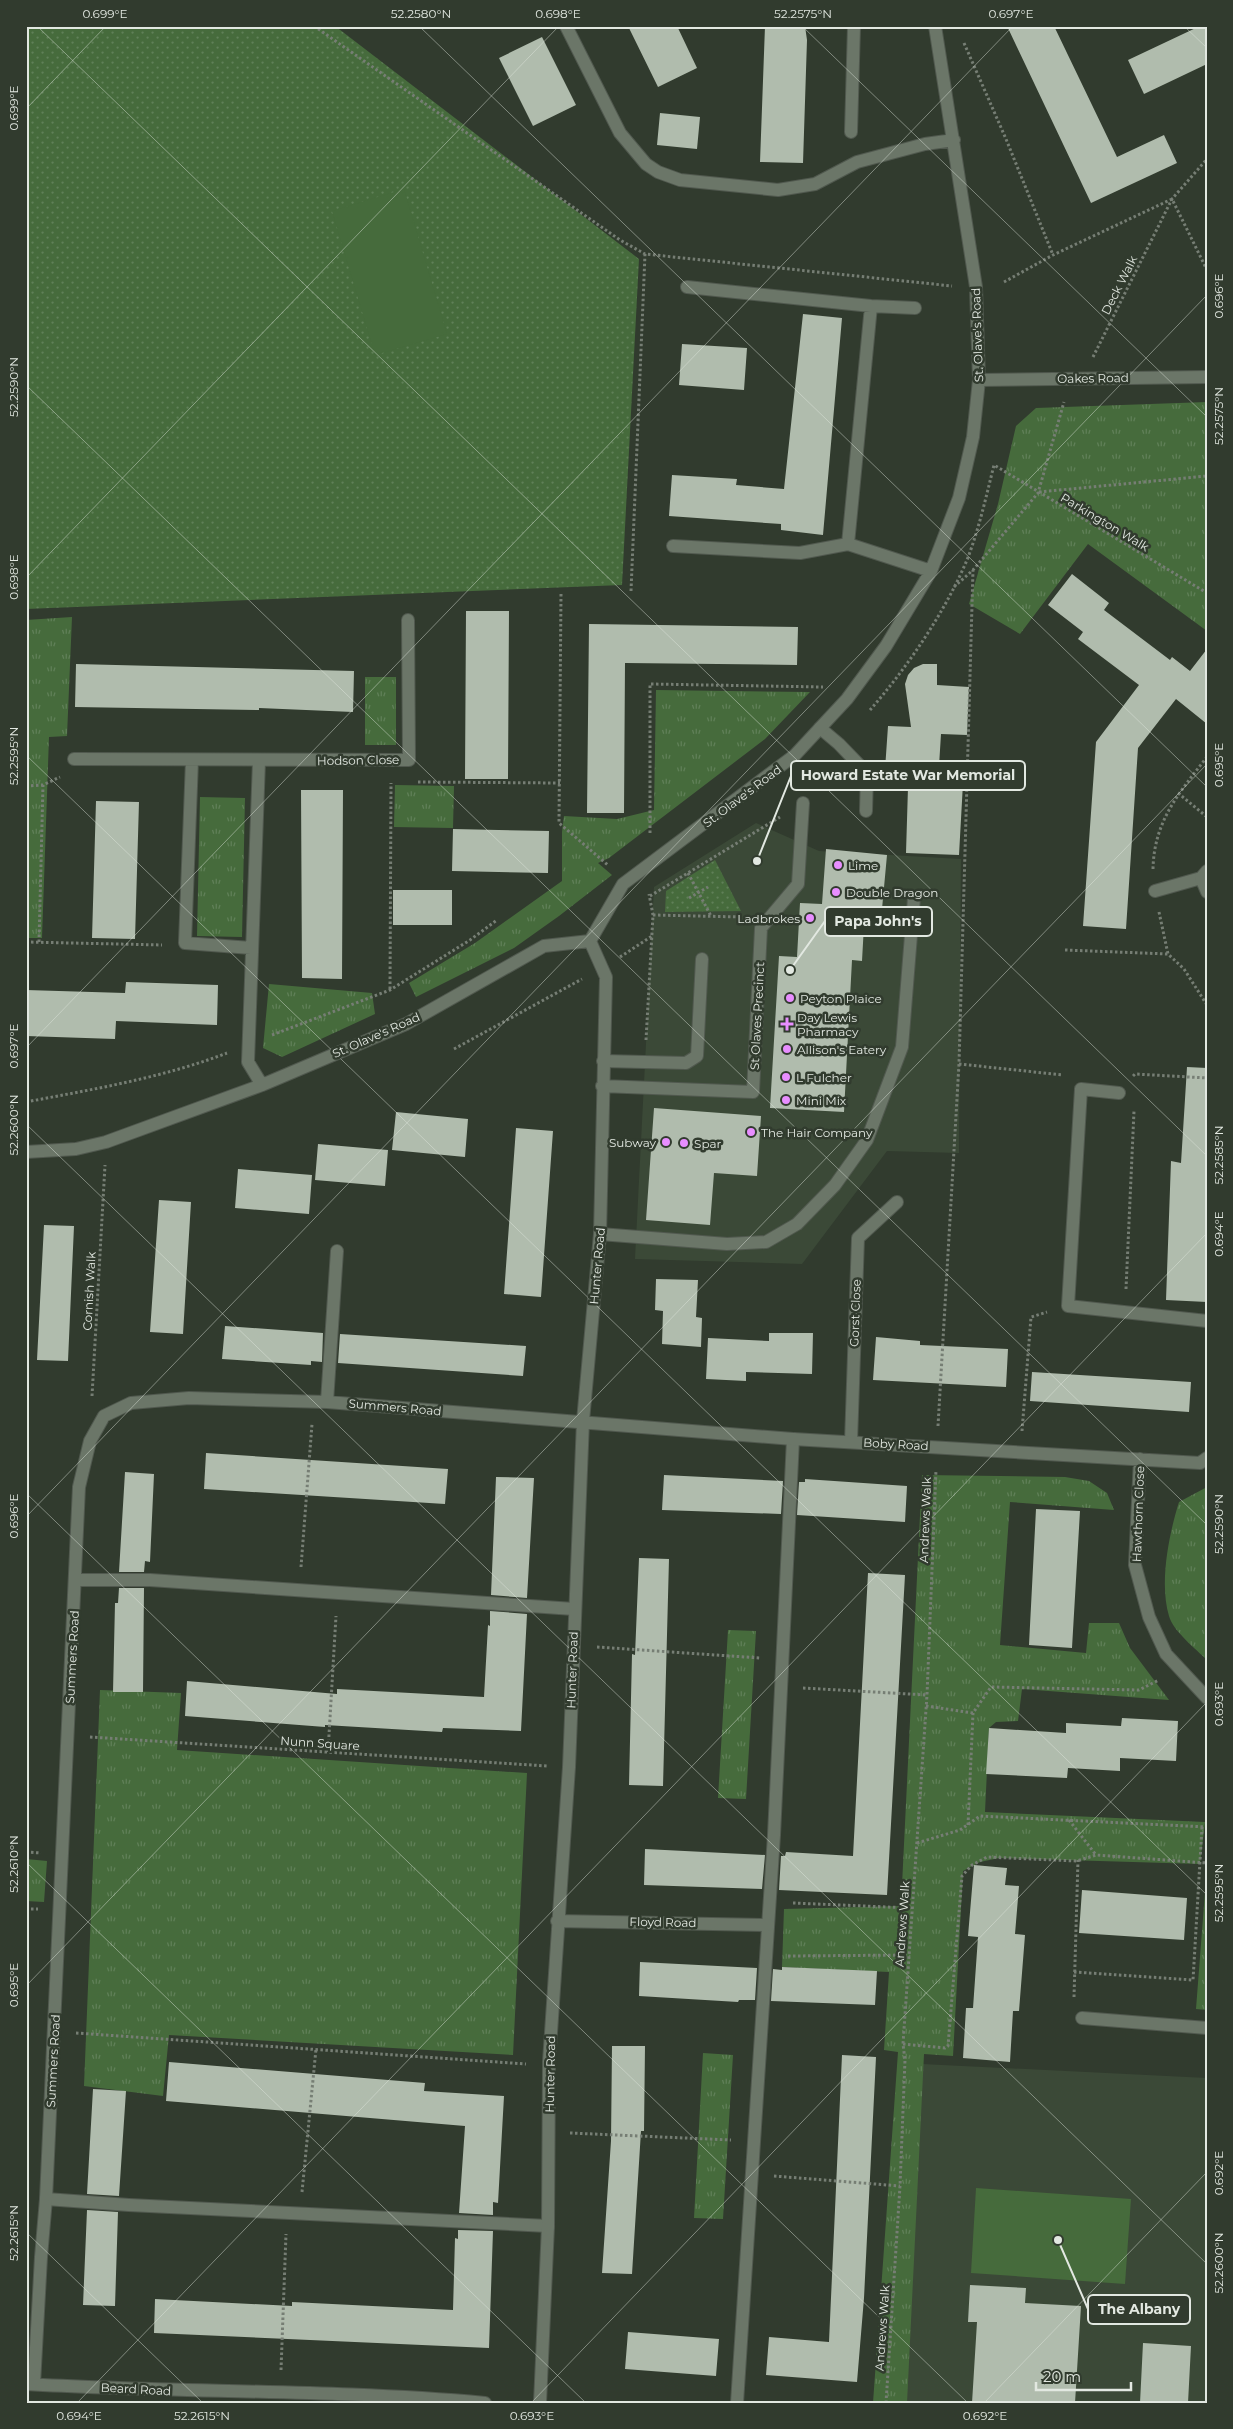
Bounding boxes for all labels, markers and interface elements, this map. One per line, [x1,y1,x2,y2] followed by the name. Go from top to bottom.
[82,6,128,21] text: 0.699°E
[391,6,451,21] text: 52.2580°N
[535,6,581,21] text: 0.698°E
[774,6,832,21] text: 52.2575°N
[989,6,1033,21] text: 0.697°E
[6,85,21,131] text: 0.699°E
[1098,252,1141,317] street label: Deck Walk
[1211,274,1226,318] text: 0.696°E
[968,288,986,382] street label: St. Olave's Road
[6,357,21,417] text: 52.2590°N
[1057,370,1129,386] street label: Oakes Road
[1211,387,1226,445] text: 52.2575°N
[1058,490,1153,555] street label: Parkington Walk
[6,554,21,600] text: 0.698°E
[6,727,21,785] text: 52.2595°N
[1211,743,1226,787] text: 0.695°E
[317,752,399,768] street label: Hodson Close
[791,761,1025,790] callout: Howard Estate War Memorial
[700,762,784,830] street label: St. Olave's Road
[801,766,1015,784] text: Howard Estate War Memorial
[848,858,878,873] place label: Lime
[832,859,844,871] marker: Lime
[846,885,938,900] place label: Double Dragon
[830,886,842,898] marker: Double Dragon
[825,907,932,936] callout: Papa John's
[737,911,800,926] place label: Ladbrokes
[804,912,816,924] marker: Ladbrokes
[834,912,922,930] text: Papa John's
[747,961,767,1070] street label: St Olaves Precinct
[800,991,882,1006] place label: Peyton Plaice
[784,992,796,1004] marker: Peyton Plaice
[330,1009,422,1061] street label: St. Olave's Road
[797,1010,859,1039] place label: Day Lewis Pharmacy
[781,1018,793,1030] marker: Day Lewis Pharmacy
[6,1024,21,1068] text: 0.697°E
[797,1042,887,1057] place label: Allison's Eatery
[781,1043,793,1055] marker: Allison's Eatery
[796,1070,852,1085] place label: L Fulcher
[780,1071,792,1083] marker: L Fulcher
[796,1093,847,1108] place label: Mini Mix
[6,1094,21,1156] text: 52.2600°N
[780,1094,792,1106] marker: Mini Mix
[761,1125,873,1140] place label: The Hair Company
[745,1126,757,1138] marker: The Hair Company
[1211,1126,1226,1185] text: 52.2585°N
[609,1135,656,1150] place label: Subway
[660,1136,672,1148] marker: Subway
[694,1136,722,1151] place label: Spar
[678,1137,690,1149] marker: Spar
[1211,1211,1226,1257] text: 0.694°E
[586,1227,608,1305] street label: Hunter Road
[79,1250,99,1331] street label: Cornish Walk
[846,1279,864,1347] street label: Gorst Close
[348,1395,442,1419] street label: Summers Road
[863,1435,929,1453] street label: Boby Road
[1129,1466,1147,1562] street label: Hawthorn Close
[916,1476,934,1563] street label: Andrews Walk
[6,1494,21,1538] text: 0.696°E
[1211,1494,1226,1554] text: 52.2590°N
[62,1610,82,1704] street label: Summers Road
[563,1631,581,1709] street label: Hunter Road
[1211,1682,1226,1726] text: 0.693°E
[280,1733,360,1753] street label: Nunn Square
[6,1835,21,1893] text: 52.2610°N
[1211,1864,1226,1922] text: 52.2595°N
[892,1880,913,1968] street label: Andrews Walk
[629,1914,697,1930] street label: Floyd Road
[6,1963,21,2007] text: 0.695°E
[43,2014,63,2108] street label: Summers Road
[542,2035,558,2113] street label: Hunter Road
[1211,2151,1226,2195] text: 0.692°E
[6,2205,21,2261] text: 52.2615°N
[1211,2232,1226,2294] text: 52.2600°N
[872,2284,893,2372] street label: Andrews Walk
[1088,2295,1190,2324] callout: The Albany
[1098,2300,1181,2318] text: The Albany
[1036,2359,1130,2391] scale bar
[1043,2367,1081,2386] text: 20 m
[100,2380,172,2398] street label: Beard Road
[56,2408,102,2423] text: 0.694°E
[174,2408,230,2423] text: 52.2615°N
[510,2408,554,2423] text: 0.693°E
[963,2408,1007,2423] text: 0.692°E

